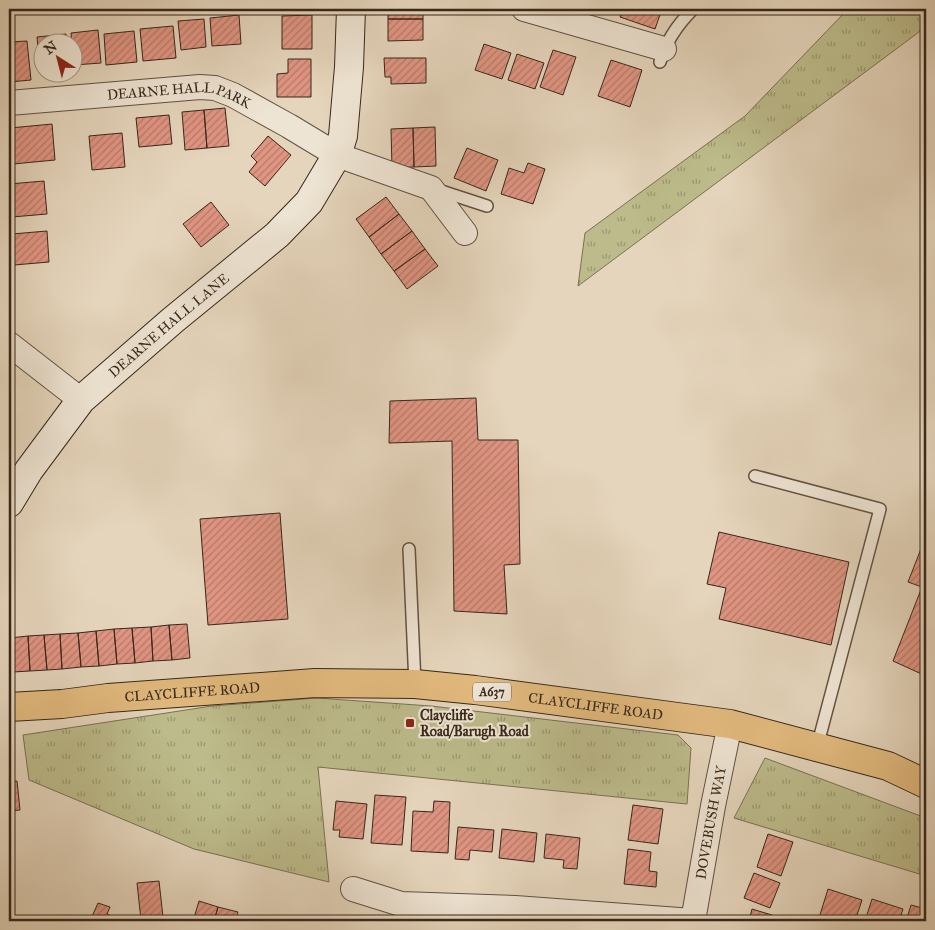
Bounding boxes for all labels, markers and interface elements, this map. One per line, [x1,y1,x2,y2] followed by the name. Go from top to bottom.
[32,32,82,82] north arrow
[41,37,61,58] text: N
[106,78,255,112] street label: DEARNE HALL PARK
[105,269,232,381] street label: DEARNE HALL LANE
[124,679,261,705] street label: CLAYCLIFFE ROAD
[473,682,511,702] road number: A637
[527,689,664,723] street label: CLAYCLIFFE ROAD
[420,707,530,741] place label: Claycliffe Road/Barugh Road
[404,717,416,729] marker: Claycliffe Road/Barugh Road
[692,763,730,881] street label: DOVEBUSH WAY

